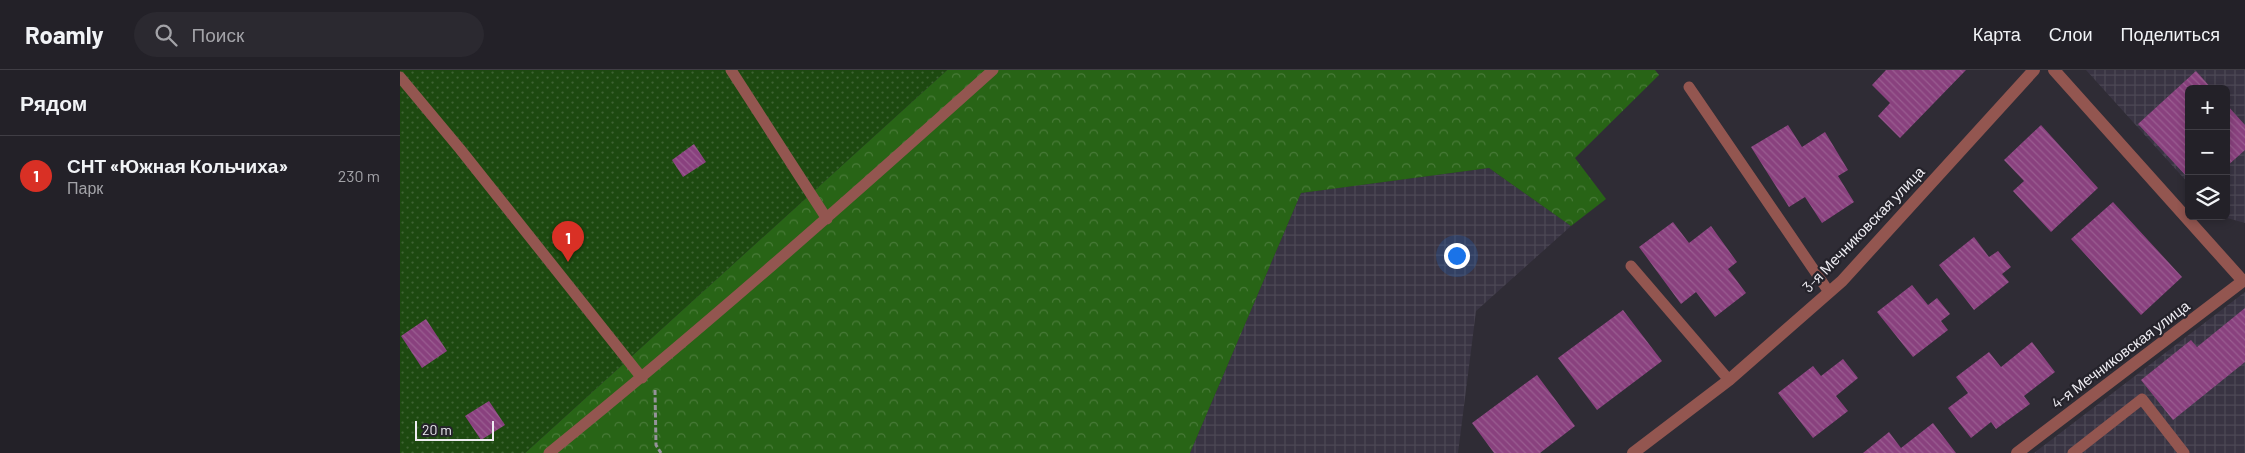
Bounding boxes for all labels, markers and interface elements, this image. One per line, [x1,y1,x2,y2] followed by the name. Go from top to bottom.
[134,12,484,57] search box
[25,20,104,49] text: Roamly
[152,21,180,49] icon: search
[192,23,244,46] text: Поиск
[1973,23,2021,45] text: Карта
[2049,23,2093,45] text: Слои
[2121,23,2220,45] text: Поделиться
[2185,85,2230,220] map controls
[2185,85,2230,130] button: +
[20,90,87,115] text: Рядом
[2185,130,2230,175] button: −
[67,154,288,177] text: СНТ «Южная Кольчиха»
[1798,162,1928,296] street label: 3-я Мечниковская улица
[33,166,39,185] text: 1
[338,166,380,185] text: 230 m
[2185,175,2230,220] button: layers
[67,178,103,197] text: Парк
[552,221,584,262] pin: 1
[1444,243,1470,269] your location
[2047,296,2193,412] street label: 4-я Мечниковская улица
[415,418,494,441] scale bar
[422,421,452,438] text: 20 m

